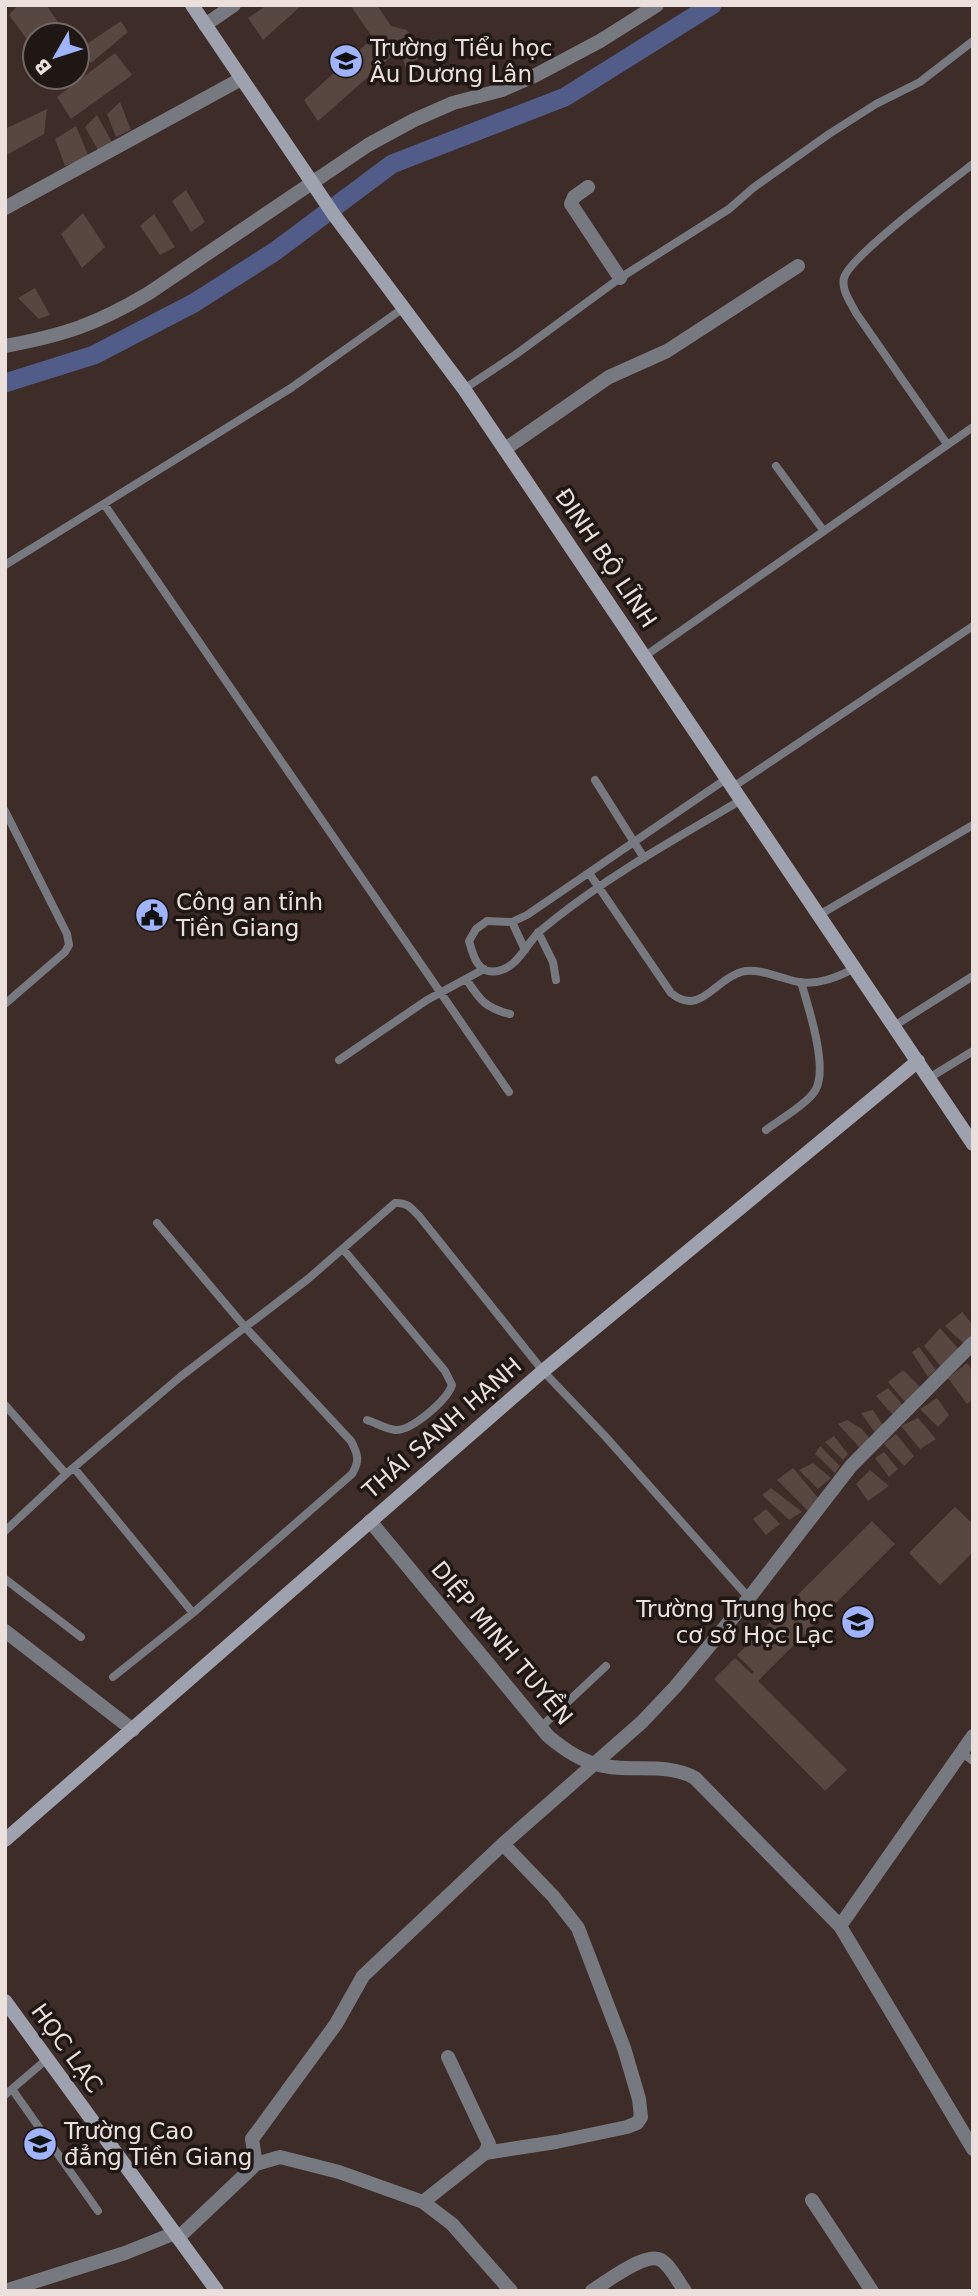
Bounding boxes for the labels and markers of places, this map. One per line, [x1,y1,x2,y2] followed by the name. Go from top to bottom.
[369,35,552,87] place label: Trường Tiểu học Âu Dương Lân
[327,42,365,80] school or university icon: Trường Tiểu học Âu Dương Lân
[175,889,323,941] place label: Công an tỉnh Tiền Giang
[133,896,171,934] public building icon: Công an tỉnh Tiền Giang
[635,1596,834,1648] place label: Trường Trung học cơ sở Học Lạc
[839,1603,877,1641] school or university icon: Trường Trung học cơ sở Học Lạc
[63,2118,252,2170] place label: Trường Cao đẳng Tiền Giang
[21,2125,59,2163] school or university icon: Trường Cao đẳng Tiền Giang

